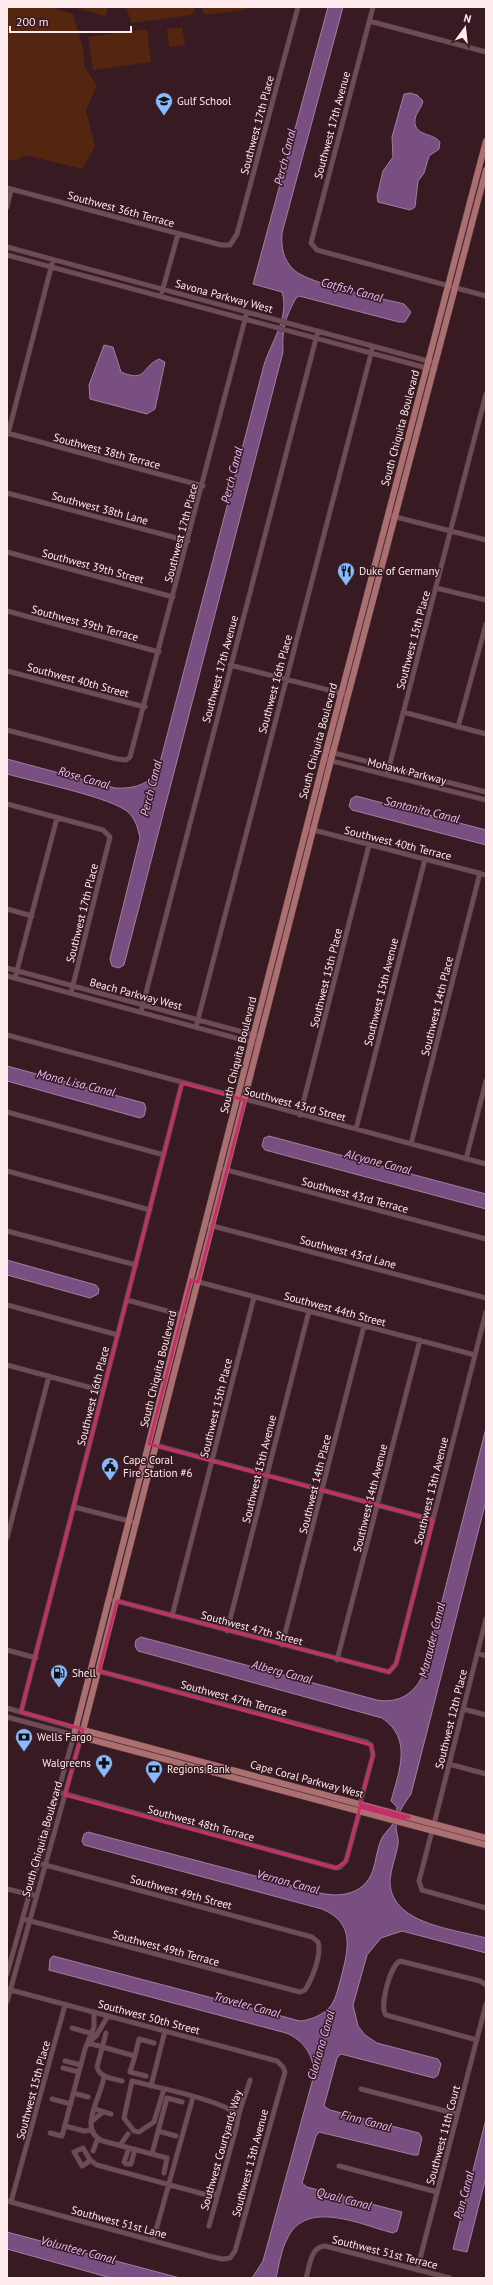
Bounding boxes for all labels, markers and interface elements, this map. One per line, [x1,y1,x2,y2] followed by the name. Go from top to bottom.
[10,8,131,34] scale bar
[445,8,485,48] north arrow
[462,11,473,26] text: N
[16,14,49,29] text: 200 m
[311,69,353,180] street label: Southwest 17th Avenue
[237,74,277,176] street label: Southwest 17th Place
[154,91,174,116] school or university icon: Gulf School
[177,94,232,108] place label: Gulf School
[270,126,299,187] water label: Perch Canal
[66,188,176,230] street label: Southwest 36th Terrace
[320,274,385,305] water label: Catfish Canal
[174,276,275,316] street label: Savona Parkway West
[378,368,422,488] street label: South Chiquita Boulevard
[52,430,162,472] street label: Southwest 38th Terrace
[217,444,246,505] water label: Perch Canal
[161,482,201,584] street label: Southwest 17th Place
[50,488,150,528] street label: Southwest 38th Lane
[40,546,146,586] street label: Southwest 39th Street
[336,561,356,586] restaurant icon: Duke of Germany
[359,564,440,578] place label: Duke of Germany
[393,589,433,691] street label: Southwest 15th Place
[30,602,140,644] street label: Southwest 39th Terrace
[199,613,241,724] street label: Southwest 17th Avenue
[255,633,295,735] street label: Southwest 16th Place
[25,660,131,700] street label: Southwest 40th Street
[296,681,340,801] street label: South Chiquita Boulevard
[366,754,449,788] street label: Mohawk Parkway
[136,757,165,818] water label: Perch Canal
[57,763,112,792] water label: Rose Canal
[383,793,462,826] water label: Santanita Canal
[343,823,454,863] street label: Southwest 40th Terrace
[63,862,101,964] street label: Southwest 17th Place
[307,926,345,1029] street label: Southwest 15th Place
[361,936,401,1048] street label: Southwest 15th Avenue
[418,954,456,1057] street label: Southwest 14th Place
[88,975,184,1013] street label: Beach Parkway West
[217,995,259,1115] street label: South Chiquita Boulevard
[35,1066,118,1100] water label: Mona Lisa Canal
[242,1084,348,1124] street label: Southwest 43rd Street
[342,1145,414,1178] water label: Alcyone Canal
[300,1174,410,1216] street label: Southwest 43rd Terrace
[298,1232,398,1272] street label: Southwest 43rd Lane
[282,1289,388,1329] street label: Southwest 44th Street
[137,1309,179,1429] street label: South Chiquita Boulevard
[74,1344,112,1447] street label: Southwest 16th Place
[197,1356,235,1459] street label: Southwest 15th Place
[239,1413,279,1525] street label: Southwest 15th Avenue
[296,1432,334,1535] street label: Southwest 14th Place
[411,1435,451,1547] street label: Southwest 13th Avenue
[350,1442,390,1554] street label: Southwest 14th Avenue
[123,1453,192,1480] place label: Cape Coral Fire Station #6
[100,1456,120,1481] public building icon: Cape Coral Fire Station #6
[415,1600,448,1679] water label: Marauder Canal
[200,1608,305,1648] street label: Southwest 47th Street
[249,1656,315,1687] water label: Alberg Canal
[49,1663,69,1688] fuel station icon: Shell
[72,1666,97,1680] place label: Shell
[432,1667,470,1770] street label: Southwest 12th Place
[179,1677,289,1719] street label: Southwest 47th Terrace
[14,1727,34,1752] bank icon: Wells Fargo
[37,1730,92,1744] place label: Wells Fargo
[94,1753,114,1778] pharmacy icon: Walgreens
[42,1756,91,1770] place label: Walgreens
[249,1757,366,1801] street label: Cape Coral Parkway West
[144,1759,164,1784] bank icon: Regions Bank
[167,1762,231,1776] place label: Regions Bank
[19,1779,65,1898] street label: South Chiquita Boulevard
[146,1802,256,1844] street label: Southwest 48th Terrace
[255,1866,322,1897] water label: Vernon Canal
[128,1872,234,1912] street label: Southwest 49th Street
[111,1927,221,1969] street label: Southwest 49th Terrace
[212,1988,283,2021] water label: Traveler Canal
[96,1997,202,2037] street label: Southwest 50th Street
[303,2008,338,2081] water label: Gloriana Canal
[13,2039,53,2141] street label: Southwest 15th Place
[423,2083,463,2186] street label: Southwest 11th Court
[197,2087,245,2212] street label: Southwest Courtyards Way
[229,2107,271,2218] street label: Southwest 13th Avenue
[339,2107,394,2135] water label: Finn Canal
[450,2169,477,2220] water label: Pan Canal
[315,2184,374,2213] water label: Quail Canal
[70,2203,169,2242] street label: Southwest 51st Lane
[39,2232,118,2267] water label: Volunteer Canal
[331,2232,440,2272] street label: Southwest 51st Terrace

